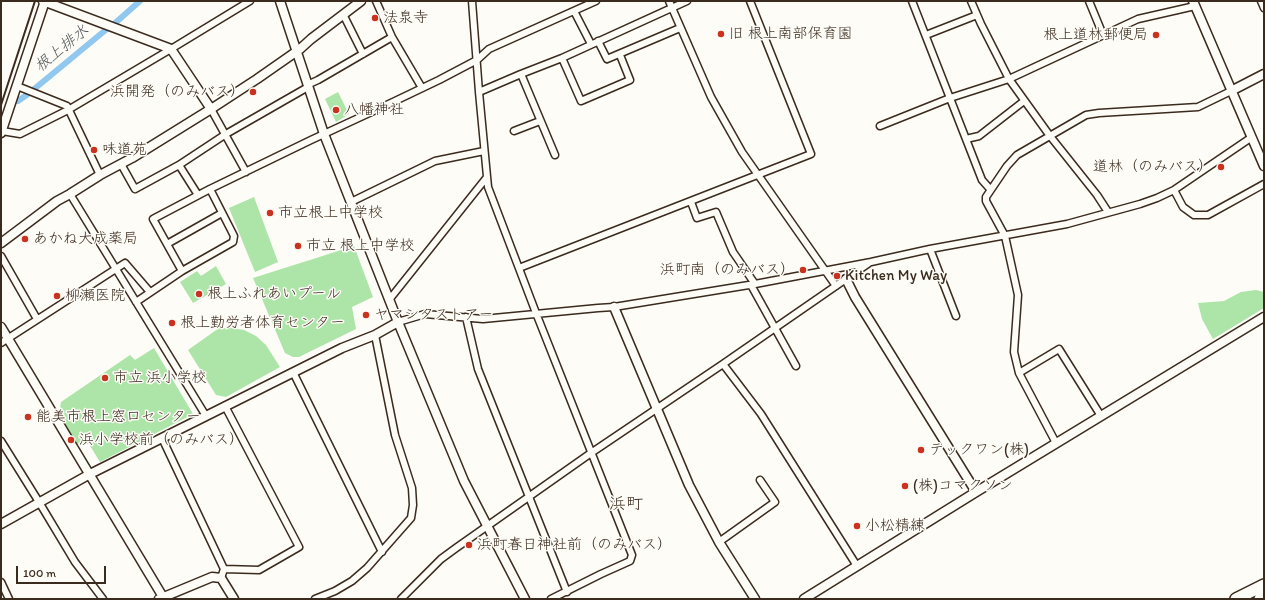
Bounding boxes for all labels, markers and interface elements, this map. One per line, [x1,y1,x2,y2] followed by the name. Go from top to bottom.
[383,9,428,27] place label: 法泉寺
[370,13,380,23] marker: 法泉寺
[31,21,93,77] water label: 根上排水
[729,25,852,43] place label: 旧 根上南部保育園
[1043,26,1148,44] place label: 根上道林郵便局
[716,29,726,39] marker: 旧 根上南部保育園
[1151,30,1161,40] marker: 根上道林郵便局
[110,83,245,101] place label: 浜開発（のみバス）
[248,87,258,97] marker: 浜開発（のみバス）
[344,101,404,119] place label: 八幡神社
[331,105,341,115] marker: 八幡神社
[102,141,147,159] place label: 味道苑
[89,145,99,155] marker: 味道苑
[1093,158,1213,176] place label: 道林（のみバス）
[1216,162,1226,172] marker: 道林（のみバス）
[278,204,383,222] place label: 市立根上中学校
[265,208,275,218] marker: 市立根上中学校
[33,230,138,248] place label: あかね大成薬局
[20,234,30,244] marker: あかね大成薬局
[306,237,414,255] place label: 市立 根上中学校
[293,241,303,251] marker: 市立 根上中学校
[660,261,795,279] place label: 浜町南（のみバス）
[798,265,808,275] marker: 浜町南（のみバス）
[845,267,947,285] place label: Kitchen My Way
[832,271,842,281] marker: Kitchen My Way
[207,285,341,303] place label: 根上ふれあいプール
[65,287,125,305] place label: 柳瀬医院
[194,289,204,299] marker: 根上ふれあいプール
[52,291,62,301] marker: 柳瀬医院
[374,306,493,324] place label: ヤマシタストアー
[361,310,371,320] marker: ヤマシタストアー
[180,314,345,332] place label: 根上勤労者体育センター
[167,318,177,328] marker: 根上勤労者体育センター
[113,369,206,387] place label: 市立 浜小学校
[100,373,110,383] marker: 市立 浜小学校
[36,408,201,426] place label: 能美市根上窓口センター
[23,412,33,422] marker: 能美市根上窓口センター
[79,431,244,449] place label: 浜小学校前（のみバス）
[66,435,76,445] marker: 浜小学校前（のみバス）
[929,441,1029,459] place label: テックワン(株)
[916,445,926,455] marker: テックワン(株)
[913,477,1013,495] place label: (株)コマクソン
[900,481,910,491] marker: (株)コマクソン
[609,495,643,515] district label: 浜町
[865,517,925,535] place label: 小松精練
[852,521,862,531] marker: 小松精練
[477,536,672,554] place label: 浜町春日神社前（のみバス）
[464,540,474,550] marker: 浜町春日神社前（のみバス）
[18,558,108,584] scale bar
[23,566,56,580] text: 100 m

